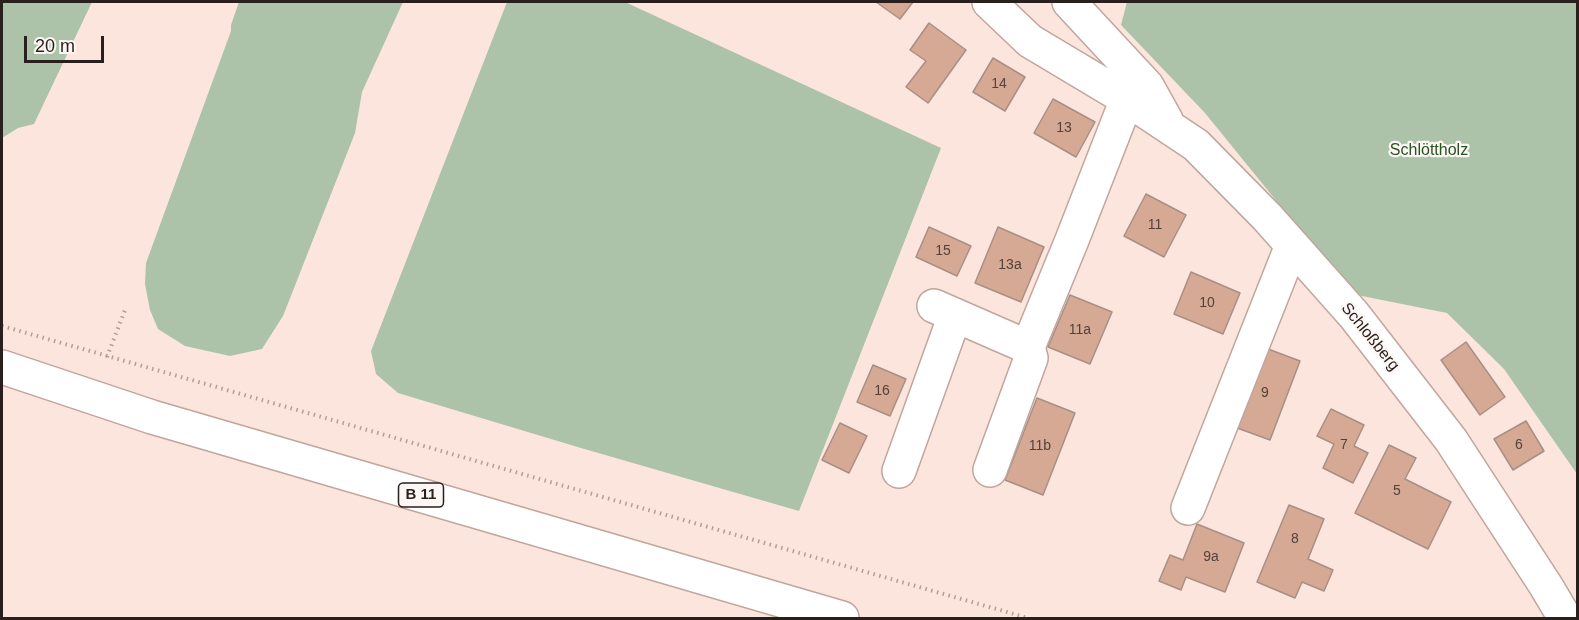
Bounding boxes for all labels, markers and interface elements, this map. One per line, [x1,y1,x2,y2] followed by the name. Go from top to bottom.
[27,24,106,62] scale bar
[35,36,75,56] text: 20 m
[991,76,1007,92] house number: 14
[1056,120,1072,136] house number: 13
[1390,141,1468,161] park label: Schlöttholz
[1148,217,1162,233] house number: 11
[935,243,951,259] house number: 15
[998,257,1022,273] house number: 13a
[1199,295,1215,311] house number: 10
[1337,299,1403,375] street label: Schloßberg
[1069,322,1091,338] house number: 11a
[874,383,890,399] house number: 16
[1261,385,1269,401] house number: 9
[1340,437,1348,453] house number: 7
[1515,437,1523,453] house number: 6
[1029,438,1051,454] house number: 11b
[398,483,444,507] road number: B 11
[1393,483,1401,499] house number: 5
[1291,531,1299,547] house number: 8
[1203,549,1219,565] house number: 9a

